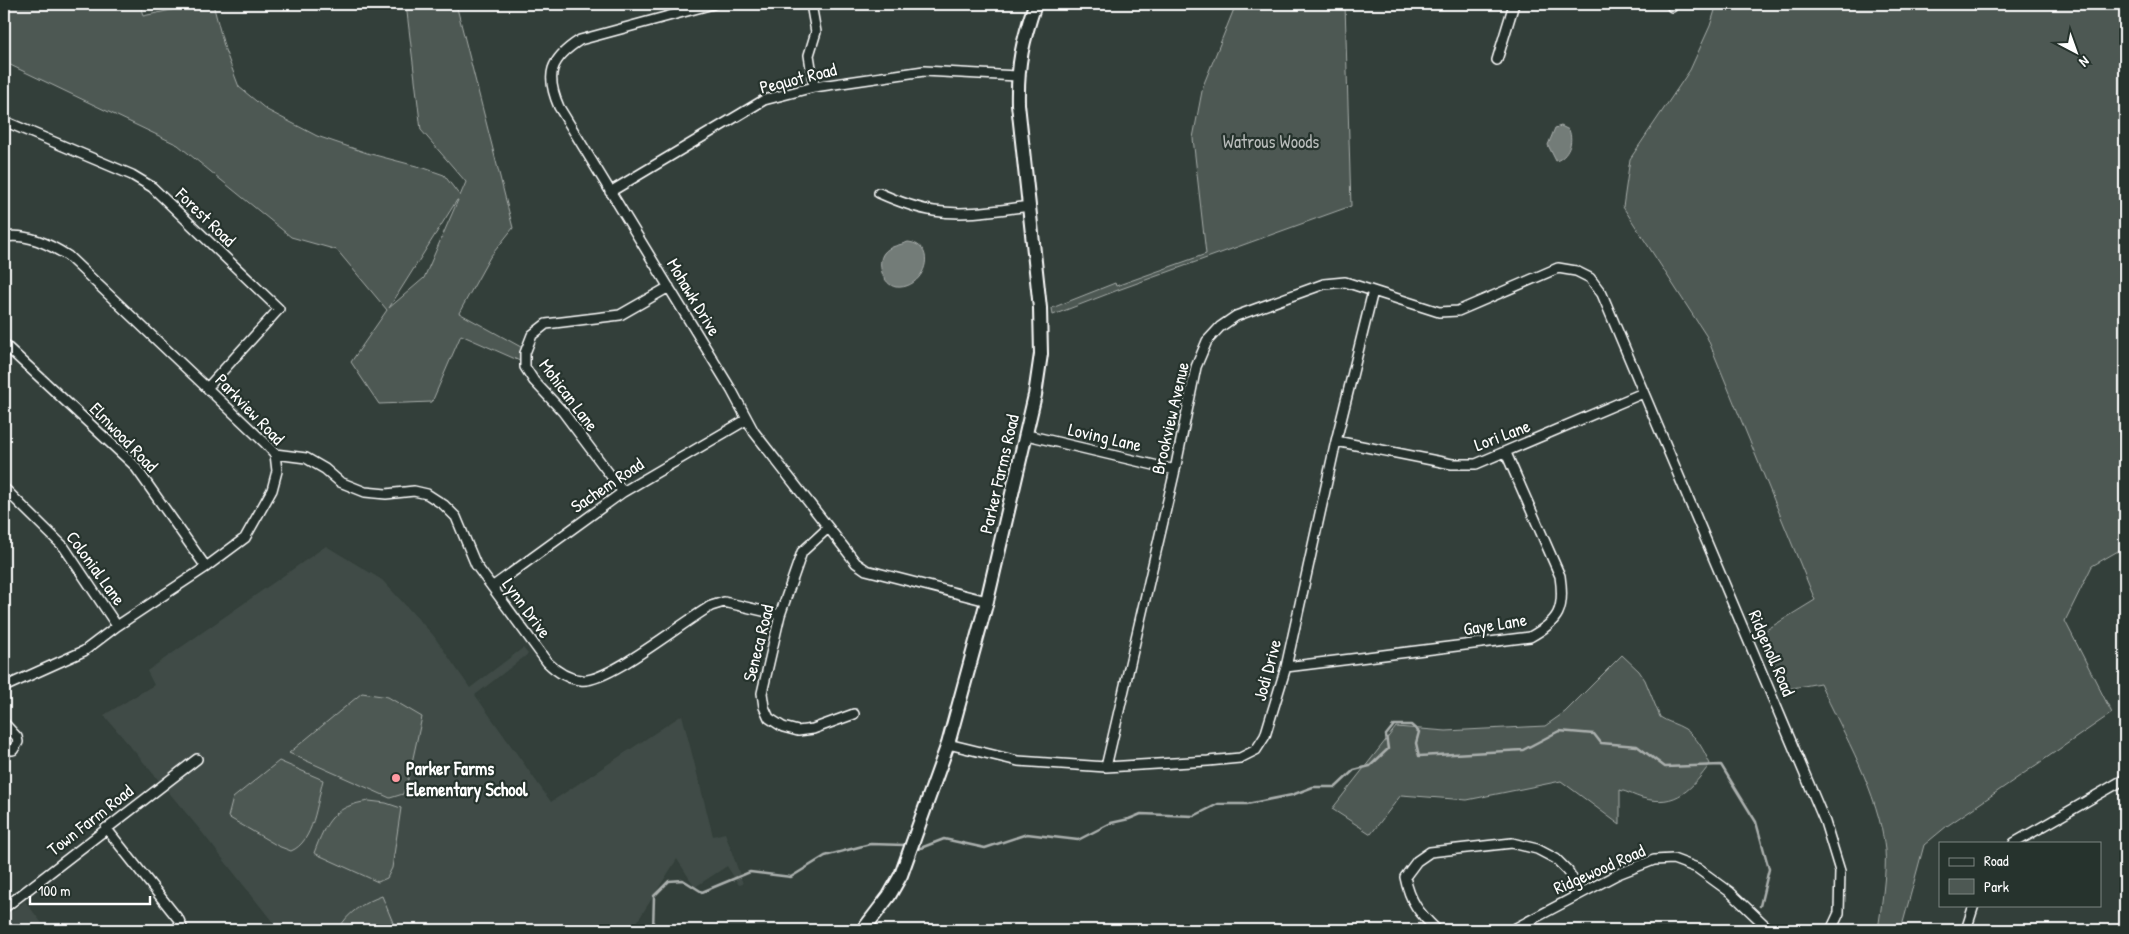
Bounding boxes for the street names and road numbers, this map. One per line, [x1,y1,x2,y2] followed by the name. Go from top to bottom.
[757,56,839,100] street label: Pequot Road
[170,181,242,252] street label: Forest Road
[661,254,727,340] street label: Mohawk Drive
[533,354,605,436] street label: Mohican Lane
[1145,359,1195,477] street label: Brookview Avenue
[210,368,290,450] street label: Parkview Road
[84,396,164,478] street label: Elmwood Road
[973,412,1025,536] street label: Parker Farms Road
[1470,413,1534,457] street label: Lori Lane
[1066,416,1144,458] street label: Loving Lane
[566,451,648,519] street label: Sachem Road
[61,526,131,610] street label: Colonial Lane
[497,573,557,643] street label: Lynn Drive
[736,602,780,684] street label: Seneca Road
[1743,606,1801,700] street label: Ridgenoll Road
[1462,607,1528,641] street label: Gaye Lane
[1247,636,1287,704] street label: Jodi Drive
[42,778,138,862] street label: Town Farm Road
[1549,838,1649,900] street label: Ridgewood Road

